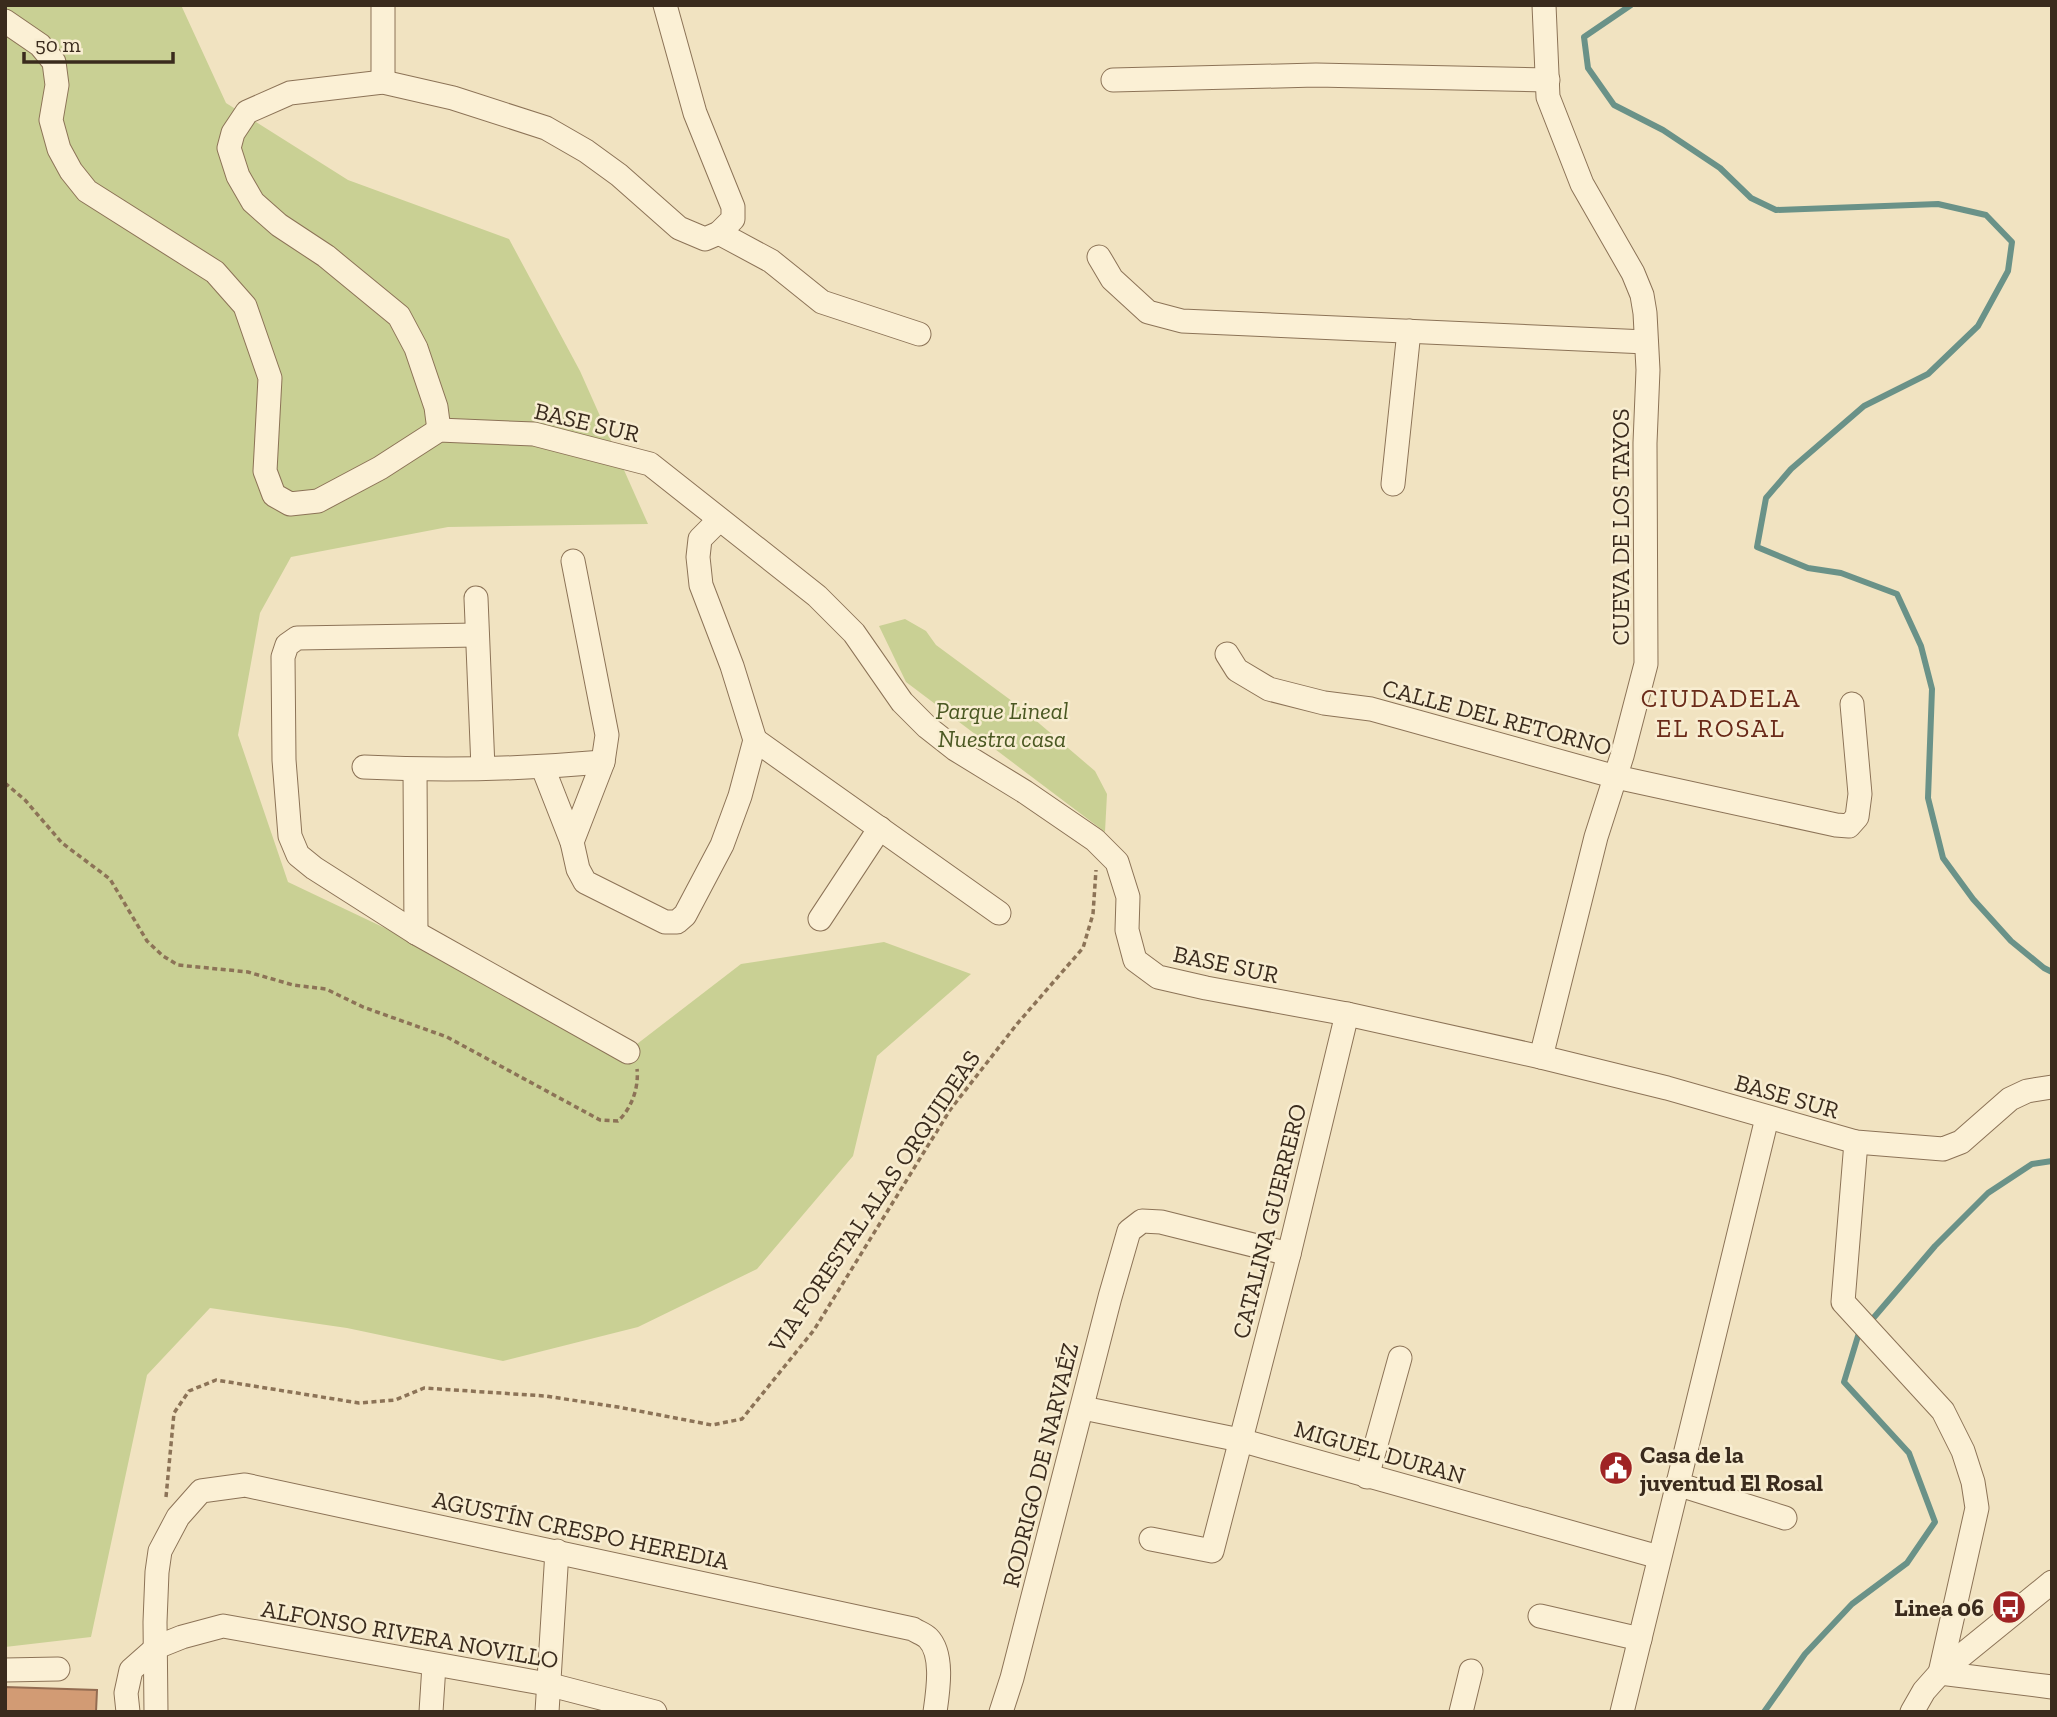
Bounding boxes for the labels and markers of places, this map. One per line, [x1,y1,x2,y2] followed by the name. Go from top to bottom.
[1639,1440,1823,1497] place label: Casa de la juventud El Rosal
[1597,1449,1635,1487] public building icon: Casa de la juventud El Rosal
[1990,1588,2028,1626] bus stop icon: Linea 06
[1894,1593,1984,1622] place label: Linea 06

